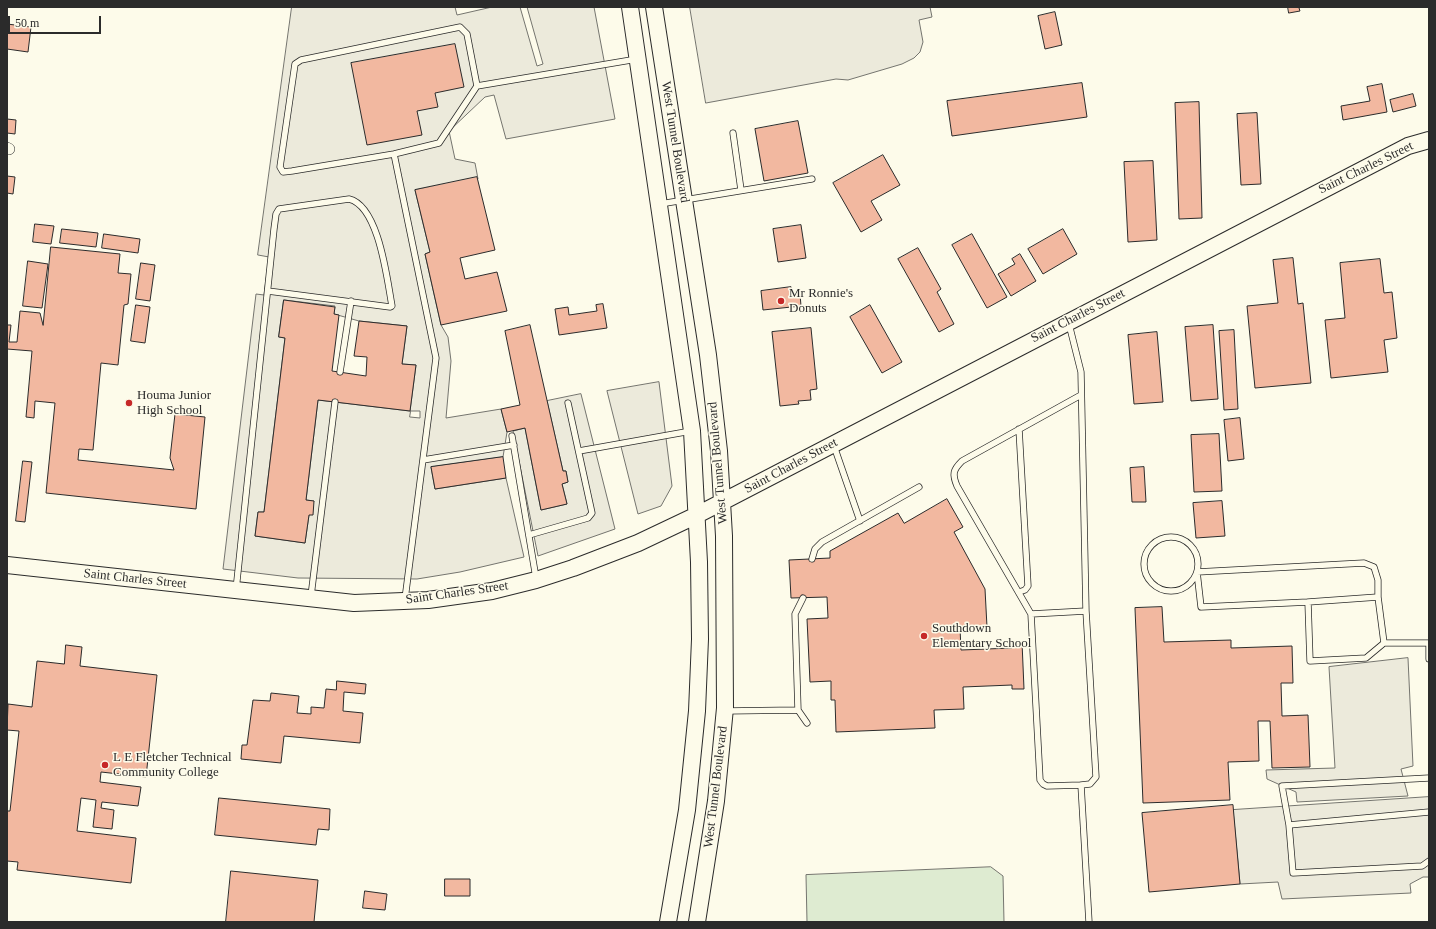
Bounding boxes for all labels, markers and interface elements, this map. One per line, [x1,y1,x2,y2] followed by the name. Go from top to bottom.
[10,8,103,34] scale bar
[15,16,39,30] text: 50 m
[658,80,692,204] street label: West Tunnel Boulevard
[1316,138,1416,198] street label: Saint Charles Street
[789,286,853,317] place label: Mr Ronnie's Donuts
[1028,286,1128,346] street label: Saint Charles Street
[776,296,786,306] marker: Mr Ronnie's Donuts
[137,388,211,419] place label: Houma Junior High School
[124,398,134,408] marker: Houma Junior High School
[705,401,731,525] street label: West Tunnel Boulevard
[742,435,840,497] street label: Saint Charles Street
[83,566,187,592] street label: Saint Charles Street
[405,578,509,608] street label: Saint Charles Street
[932,621,1031,652] place label: Southdown Elementary School
[919,631,929,641] marker: Southdown Elementary School
[701,725,731,849] street label: West Tunnel Boulevard
[113,750,232,781] place label: L E Fletcher Technical Community College
[100,760,110,770] marker: L E Fletcher Technical Community College

